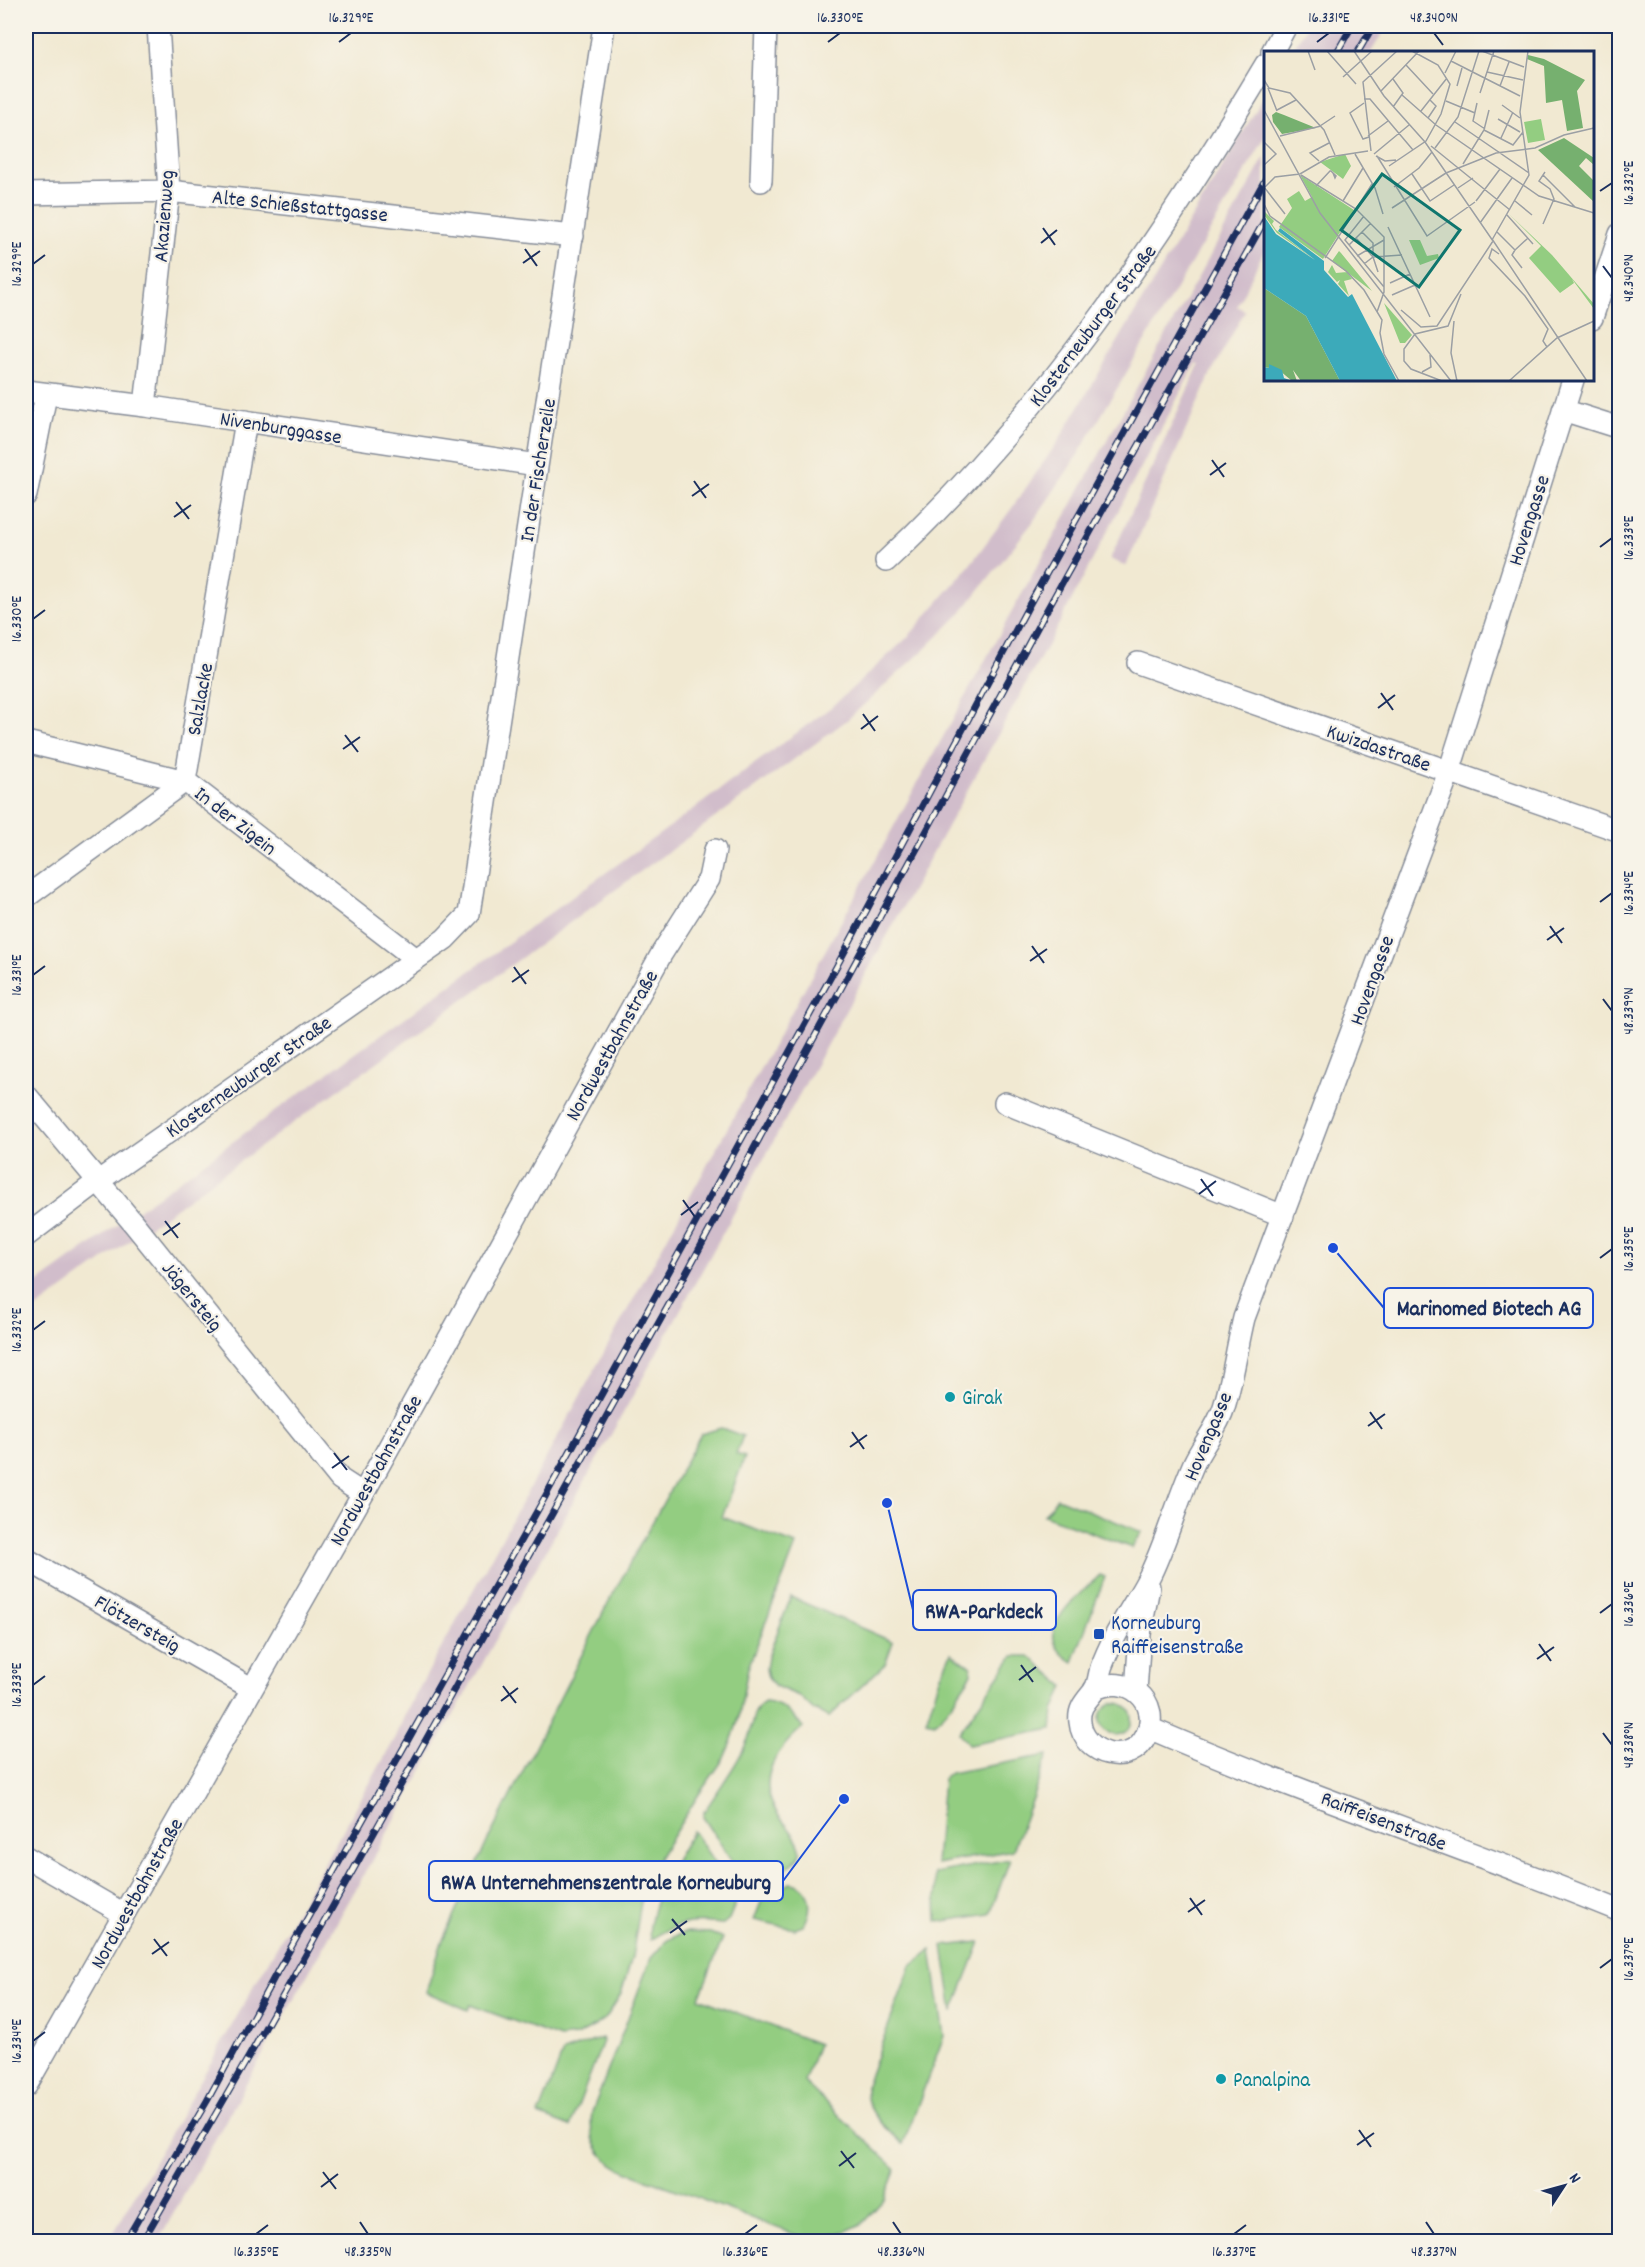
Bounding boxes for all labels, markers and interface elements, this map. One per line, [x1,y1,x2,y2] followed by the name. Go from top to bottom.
[329,8,374,30] text: 16.329°E
[817,8,863,30] text: 16.330°E
[1308,8,1350,30] text: 16.331°E
[1410,8,1458,30] text: 48.340°N
[1264,51,1594,381] inset map
[1619,161,1641,205] text: 16.332°E
[148,169,184,263] street label: Akazienweg
[210,184,389,232] street label: Alte Schießstattgasse
[1023,239,1166,414] street label: Klosterneuburger Straße
[7,241,29,286] text: 16.329°E
[1619,254,1641,302] text: 48.340°N
[514,396,566,545] street label: In der Fischerzeile
[217,406,344,454] street label: Nivenburggasse
[1502,472,1560,570] street label: Hovengasse
[1619,515,1641,560] text: 16.333°E
[7,596,29,642] text: 16.330°E
[181,661,223,738] street label: Salzlacke
[1322,718,1434,782] street label: Kwizdastraße
[186,780,282,864] street label: In der Zigein
[1619,871,1641,915] text: 16.334°E
[1344,932,1404,1030] street label: Hovengasse
[7,954,29,996] text: 16.331°E
[560,966,668,1127] street label: Nordwestbahnstraße
[1619,987,1641,1035] text: 48.339°N
[161,1010,339,1147] street label: Klosterneuburger Straße
[1619,1226,1641,1272] text: 16.335°E
[153,1256,229,1340] street label: Jägersteig
[1384,1288,1593,1328] callout: Marinomed Biotech AG
[1397,1295,1581,1326] text: Marinomed Biotech AG
[7,1308,29,1352] text: 16.332°E
[962,1385,1003,1415] place label: Girak
[1178,1388,1242,1486] street label: Hovengasse
[943,1390,957,1404] marker: Girak
[324,1391,432,1552] street label: Nordwestbahnstraße
[1619,1581,1641,1627] text: 16.336°E
[88,1589,185,1662] street label: Flötzersteig
[913,1590,1056,1630] callout: RWA-Parkdeck
[925,1598,1043,1629] text: RWA-Parkdeck
[1111,1610,1243,1664] place label: Korneuburg Raiffeisenstraße
[1092,1627,1106,1641] marker: Korneuburg Raiffeisenstraße
[7,1662,29,1707] text: 16.333°E
[1619,1722,1641,1768] text: 48.338°N
[1316,1785,1450,1861] street label: Raiffeisenstraße
[85,1814,193,1975] street label: Nordwestbahnstraße
[429,1861,783,1901] callout: RWA Unternehmenszentrale Korneuburg
[441,1869,771,1900] text: RWA Unternehmenszentrale Korneuburg
[1619,1937,1641,1981] text: 16.337°E
[7,2019,29,2063] text: 16.334°E
[1233,2067,1311,2097] place label: Panalpina
[1214,2072,1228,2086] marker: Panalpina
[1534,2156,1594,2216] north arrow
[1562,2169,1586,2189] text: N
[233,2242,279,2264] text: 16.335°E
[344,2242,392,2264] text: 48.335°N
[722,2242,768,2264] text: 16.336°E
[877,2242,925,2264] text: 48.336°N
[1212,2242,1256,2264] text: 16.337°E
[1411,2242,1457,2264] text: 48.337°N

